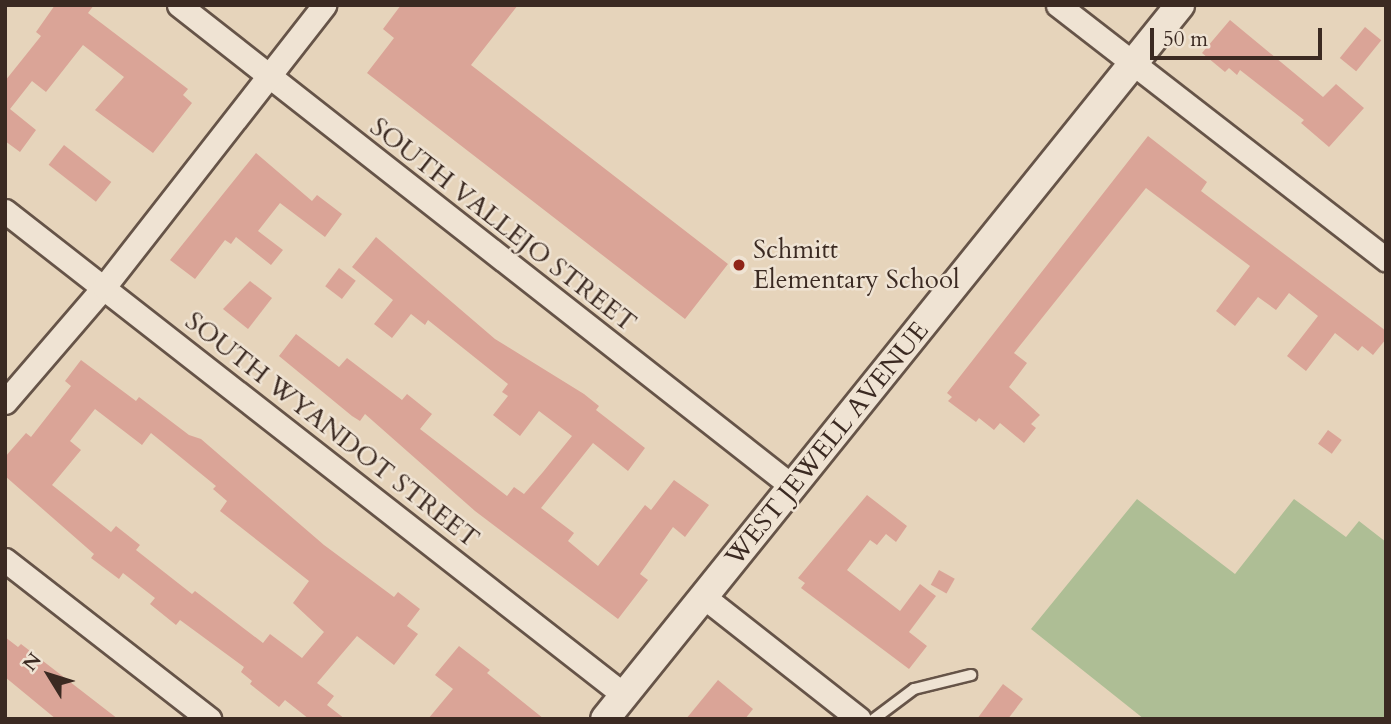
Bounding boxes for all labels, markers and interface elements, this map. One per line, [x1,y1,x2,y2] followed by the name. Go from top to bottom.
[1153,14,1324,58] scale bar
[1163,25,1208,54] text: 50 m
[364,111,642,339] street label: SOUTH VALLEJO STREET
[753,234,960,296] place label: Schmitt Elementary School
[731,257,747,273] marker: Schmitt Elementary School
[179,306,485,554] street label: SOUTH WYANDOT STREET
[719,316,935,572] street label: WEST JEWELL AVENUE
[14,640,84,710] north arrow
[17,648,48,677] text: N

